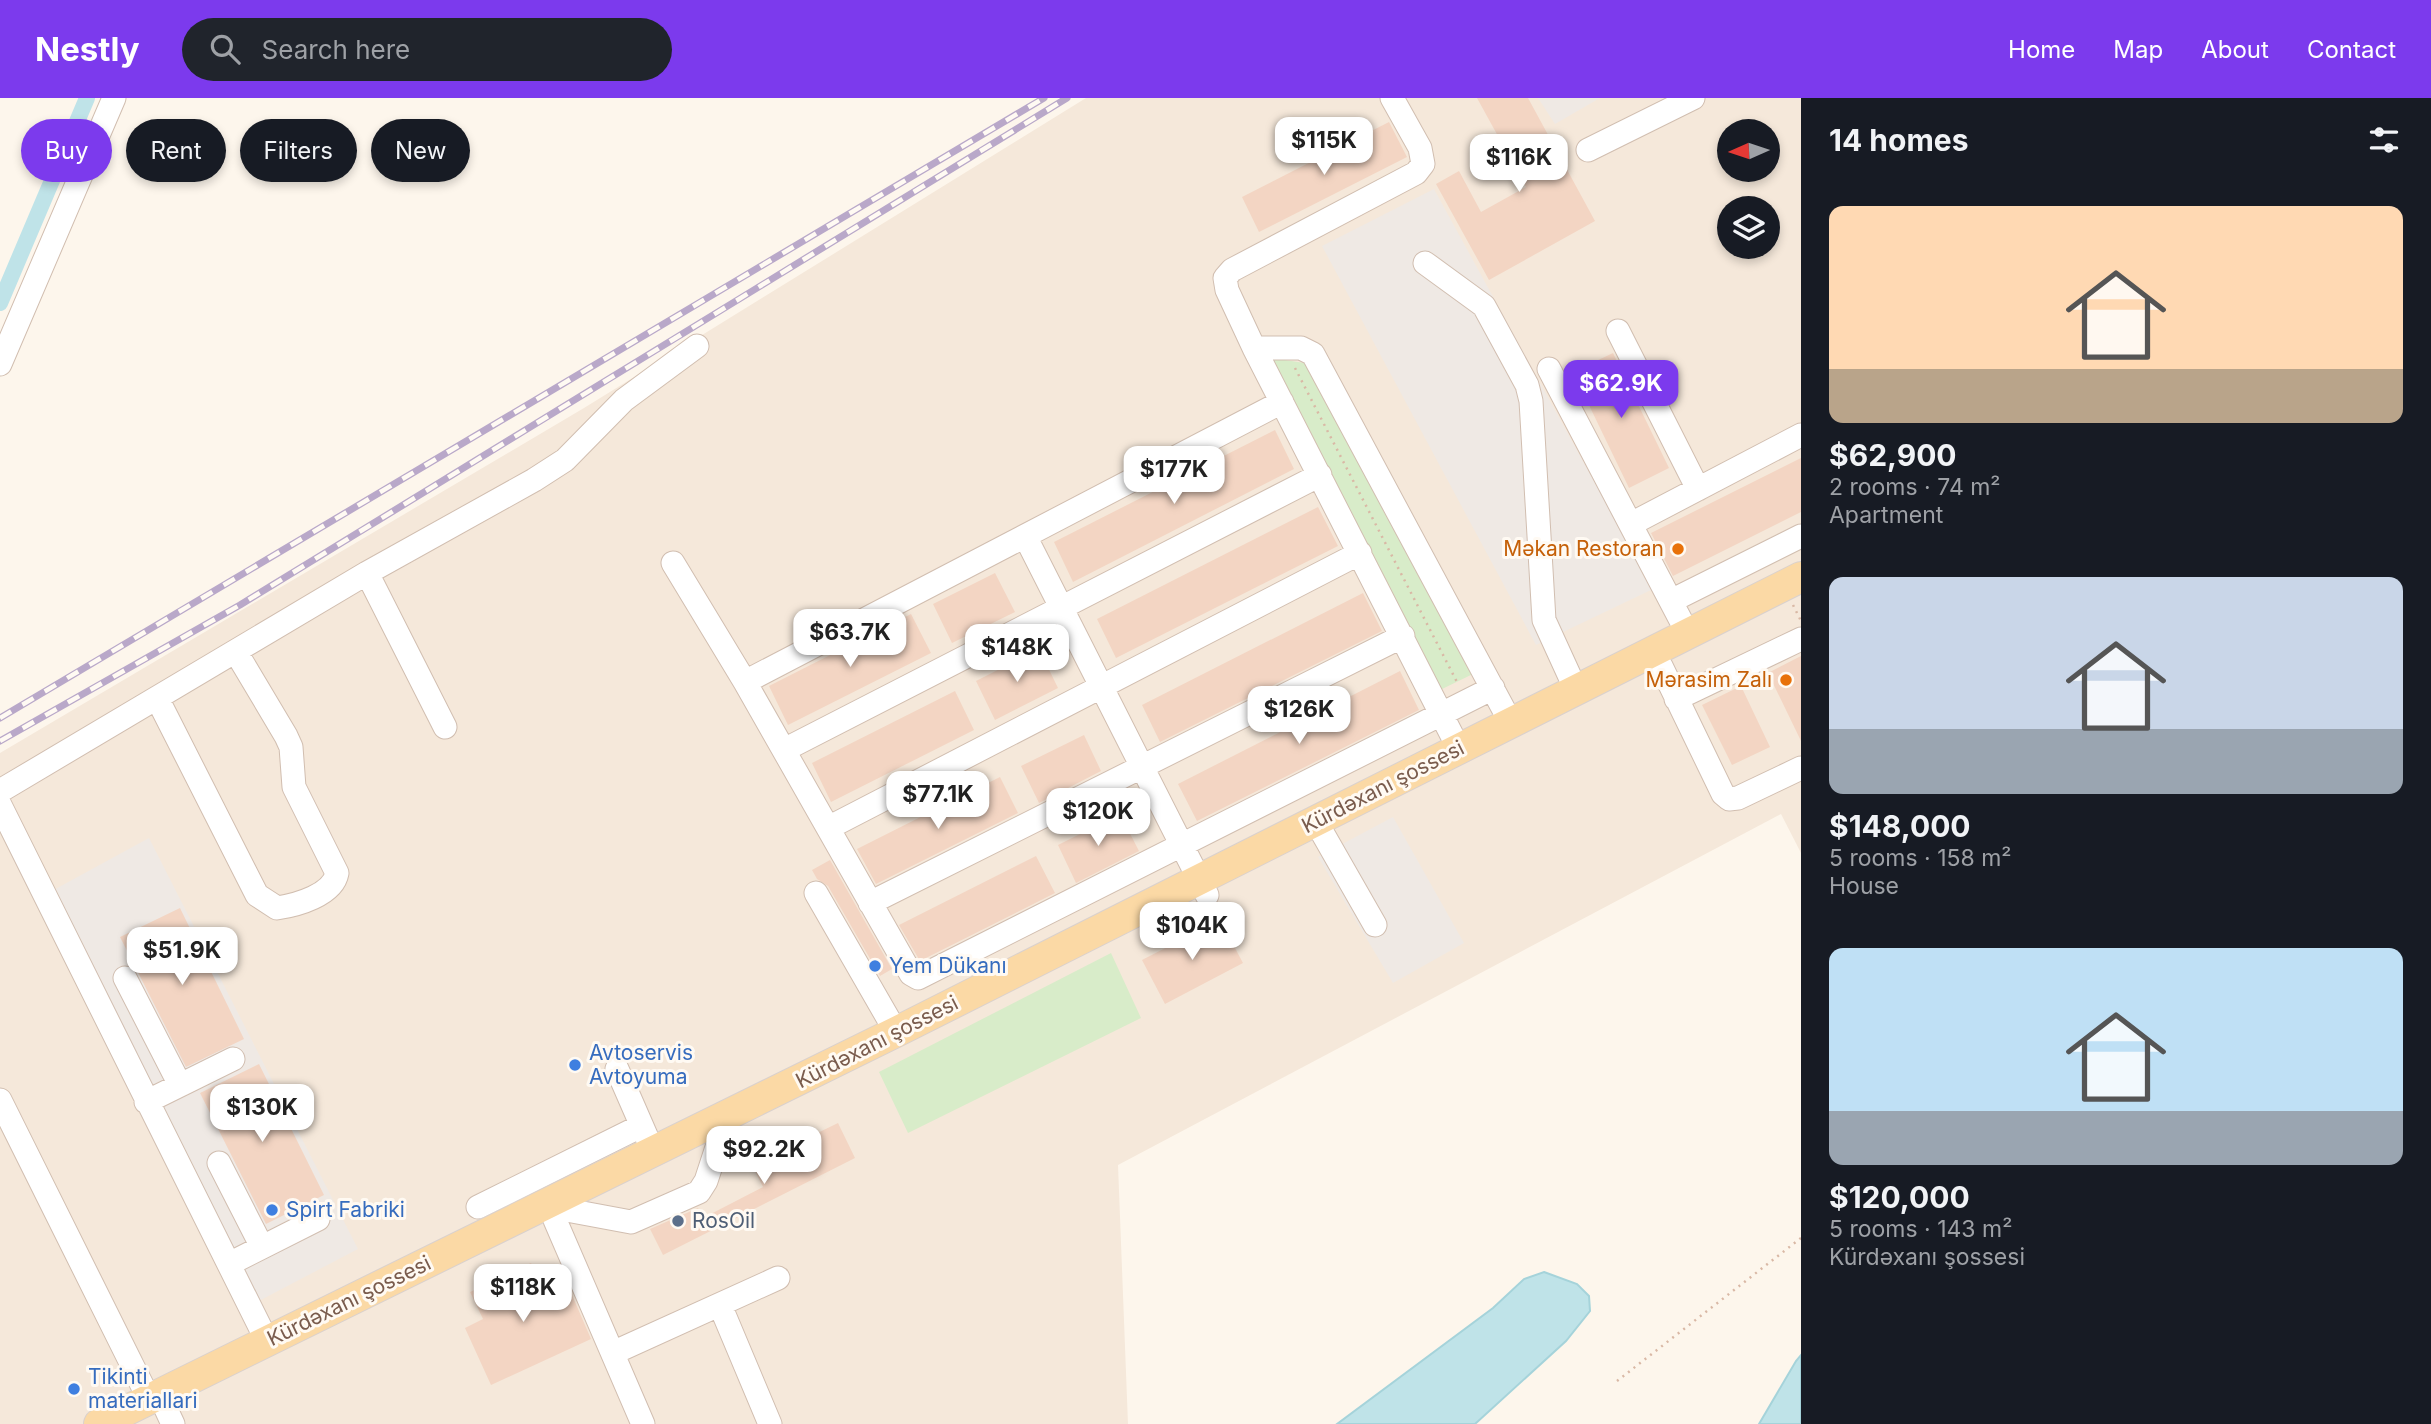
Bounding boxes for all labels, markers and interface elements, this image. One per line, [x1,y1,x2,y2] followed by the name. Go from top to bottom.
[182,18,672,81] search box
[35,29,140,69] text: Nestly
[206,30,244,68] icon: search
[262,34,410,65] text: Search here
[2008,35,2075,64] text: Home
[2113,35,2163,64] text: Map
[2201,35,2269,64] text: About
[2307,35,2396,64] text: Contact
[1275,118,1373,177] pin: $115K
[21,119,112,182] chip: Buy
[126,119,226,182] chip: Rent
[240,119,357,182] chip: Filters
[371,119,470,182] chip: New
[1717,119,1780,182] north arrow
[1717,119,1780,259] map controls
[2365,121,2403,159] icon: filters
[1829,122,1968,158] text: 14 homes
[1291,126,1357,154] text: $115K
[1470,134,1568,194] pin: $116K
[1486,143,1552,171] text: $116K
[1717,196,1780,259] button: layers
[2053,252,2179,378] icon: home
[1564,360,1678,420] pin: $62.9K
[1579,369,1663,397] text: $62.9K
[1829,437,1957,473] text: $62,900
[1125,446,1223,506] pin: $177K
[1140,455,1208,483] text: $177K
[1829,473,2001,501] text: 2 rooms · 74 m²
[1829,501,1943,529] text: Apartment
[1503,536,1664,561] place label: Məkan Restoran
[1670,541,1686,557] marker: Məkan Restoran
[793,610,907,669] pin: $63.7K
[809,618,891,646] text: $63.7K
[2053,623,2179,749] icon: home
[968,624,1066,684] pin: $148K
[981,633,1053,661] text: $148K
[1645,667,1772,692] place label: Mərasim Zalı
[1778,672,1794,688] marker: Mərasim Zalı
[1250,686,1348,746] pin: $126K
[1264,695,1334,723] text: $126K
[1297,735,1468,838] street label: Kürdəxanı şossesi
[881,772,995,831] pin: $77.1K
[902,780,974,808] text: $77.1K
[1049,788,1147,848] pin: $120K
[1062,797,1134,825] text: $120K
[1829,808,1971,844] text: $148,000
[1829,844,2012,872] text: 5 rooms · 158 m²
[1829,872,1899,900] text: House
[1143,902,1241,962] pin: $104K
[1156,911,1228,939] text: $104K
[125,928,239,987] pin: $51.9K
[143,936,221,964] text: $51.9K
[889,953,1007,978] place label: Yem Dükanı
[867,958,883,974] marker: Yem Dükanı
[791,990,962,1093] street label: Kürdəxanı şossesi
[2053,994,2179,1120] icon: home
[589,1040,693,1089] place label: Avtoservis Avtoyuma
[567,1057,583,1073] marker: Avtoservis Avtoyuma
[213,1084,311,1144] pin: $130K
[226,1093,298,1121] text: $130K
[707,1126,821,1186] pin: $92.2K
[722,1135,806,1163] text: $92.2K
[1829,1179,1970,1215] text: $120,000
[286,1197,405,1222] place label: Spirt Fabriki
[264,1202,280,1218] marker: Spirt Fabriki
[692,1208,755,1233] place label: RosOil
[670,1213,686,1229] marker: RosOil
[1829,1215,2012,1243] text: 5 rooms · 143 m²
[1829,1243,2025,1271] text: Kürdəxanı şossesi
[263,1250,435,1351] street label: Kürdəxanı şossesi
[474,1264,572,1324] pin: $118K
[490,1273,556,1301] text: $118K
[88,1364,198,1413] place label: Tikinti materiallari
[66,1381,82,1397] marker: Tikinti materiallari

